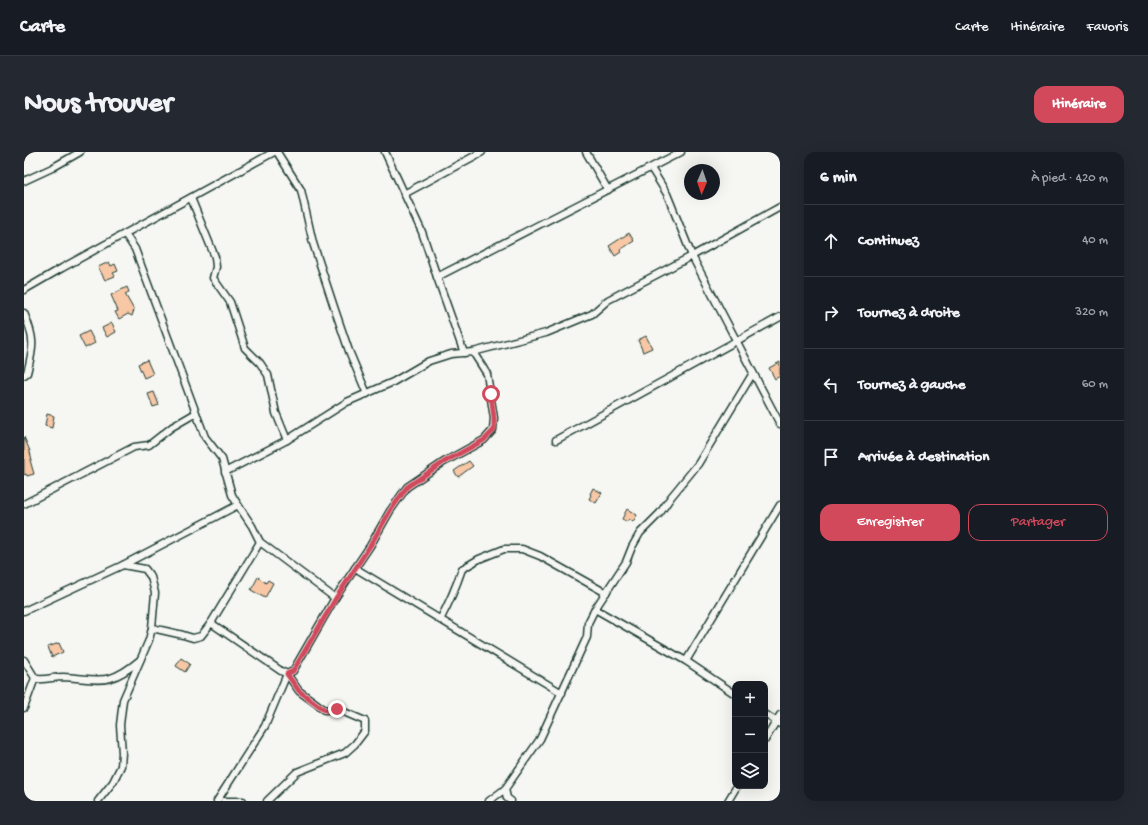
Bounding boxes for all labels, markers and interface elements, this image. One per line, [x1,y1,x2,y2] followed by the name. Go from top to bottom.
[20,16,65,39] text: Carte
[955,19,989,36] text: Carte
[1011,19,1064,36] text: Itinéraire
[1086,19,1128,36] text: Favoris
[1034,86,1124,123] button: Itinéraire
[24,88,173,121] text: Nous trouver
[684,164,720,200] north arrow
[820,168,856,188] text: 6 min
[1031,171,1108,186] text: À pied · 420 m
[820,230,842,252] icon: ahead
[858,232,919,250] text: Continuez
[1082,233,1108,248] text: 40 m
[820,302,842,324] icon: right
[858,304,960,322] text: Tournez à droite
[1075,305,1108,320] text: 320 m
[820,374,842,396] icon: left
[858,376,966,394] text: Tournez à gauche
[1082,377,1108,392] text: 60 m
[482,385,500,403] route start
[820,446,842,468] icon: arrive
[858,448,989,466] text: Arrivée à destination
[820,504,960,541] button: Enregistrer
[968,504,1108,541] button: Partager
[732,681,768,789] map controls
[732,681,768,717] button: +
[328,700,346,718] route end
[732,717,768,753] button: −
[732,753,768,789] button: layers

